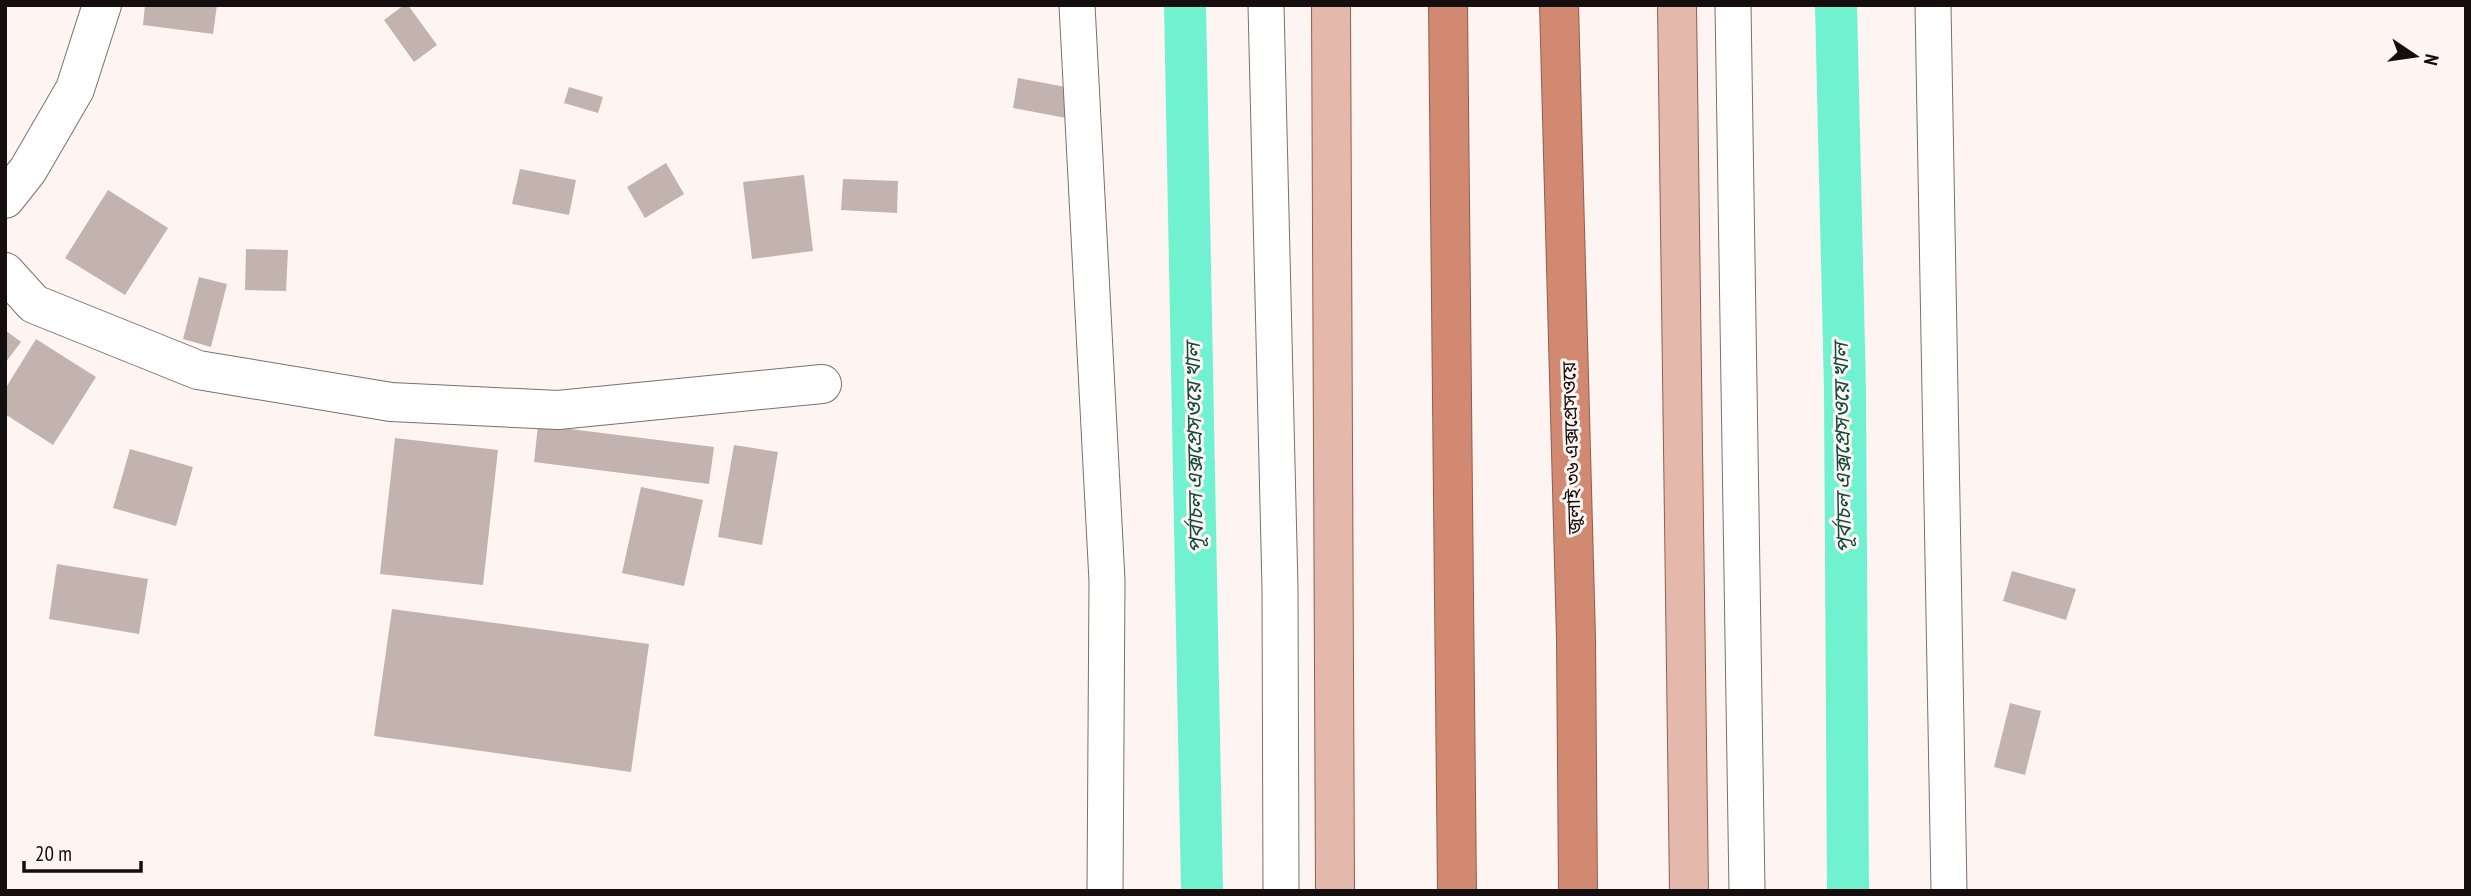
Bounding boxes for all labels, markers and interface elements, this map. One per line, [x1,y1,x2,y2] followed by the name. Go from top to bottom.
[2380,21,2450,91] north arrow
[2419,52,2444,68] text: N
[1179,339,1209,553] water label: পূর্বাচল এক্সপ্রেসওয়ে খাল
[1827,339,1857,553] water label: পূর্বাচল এক্সপ্রেসওয়ে খাল
[1556,360,1586,536] street label: জুলাই ৩৬ এক্সপ্রেসওয়ে
[24,830,142,874] scale bar
[35,840,72,867] text: 20 m

